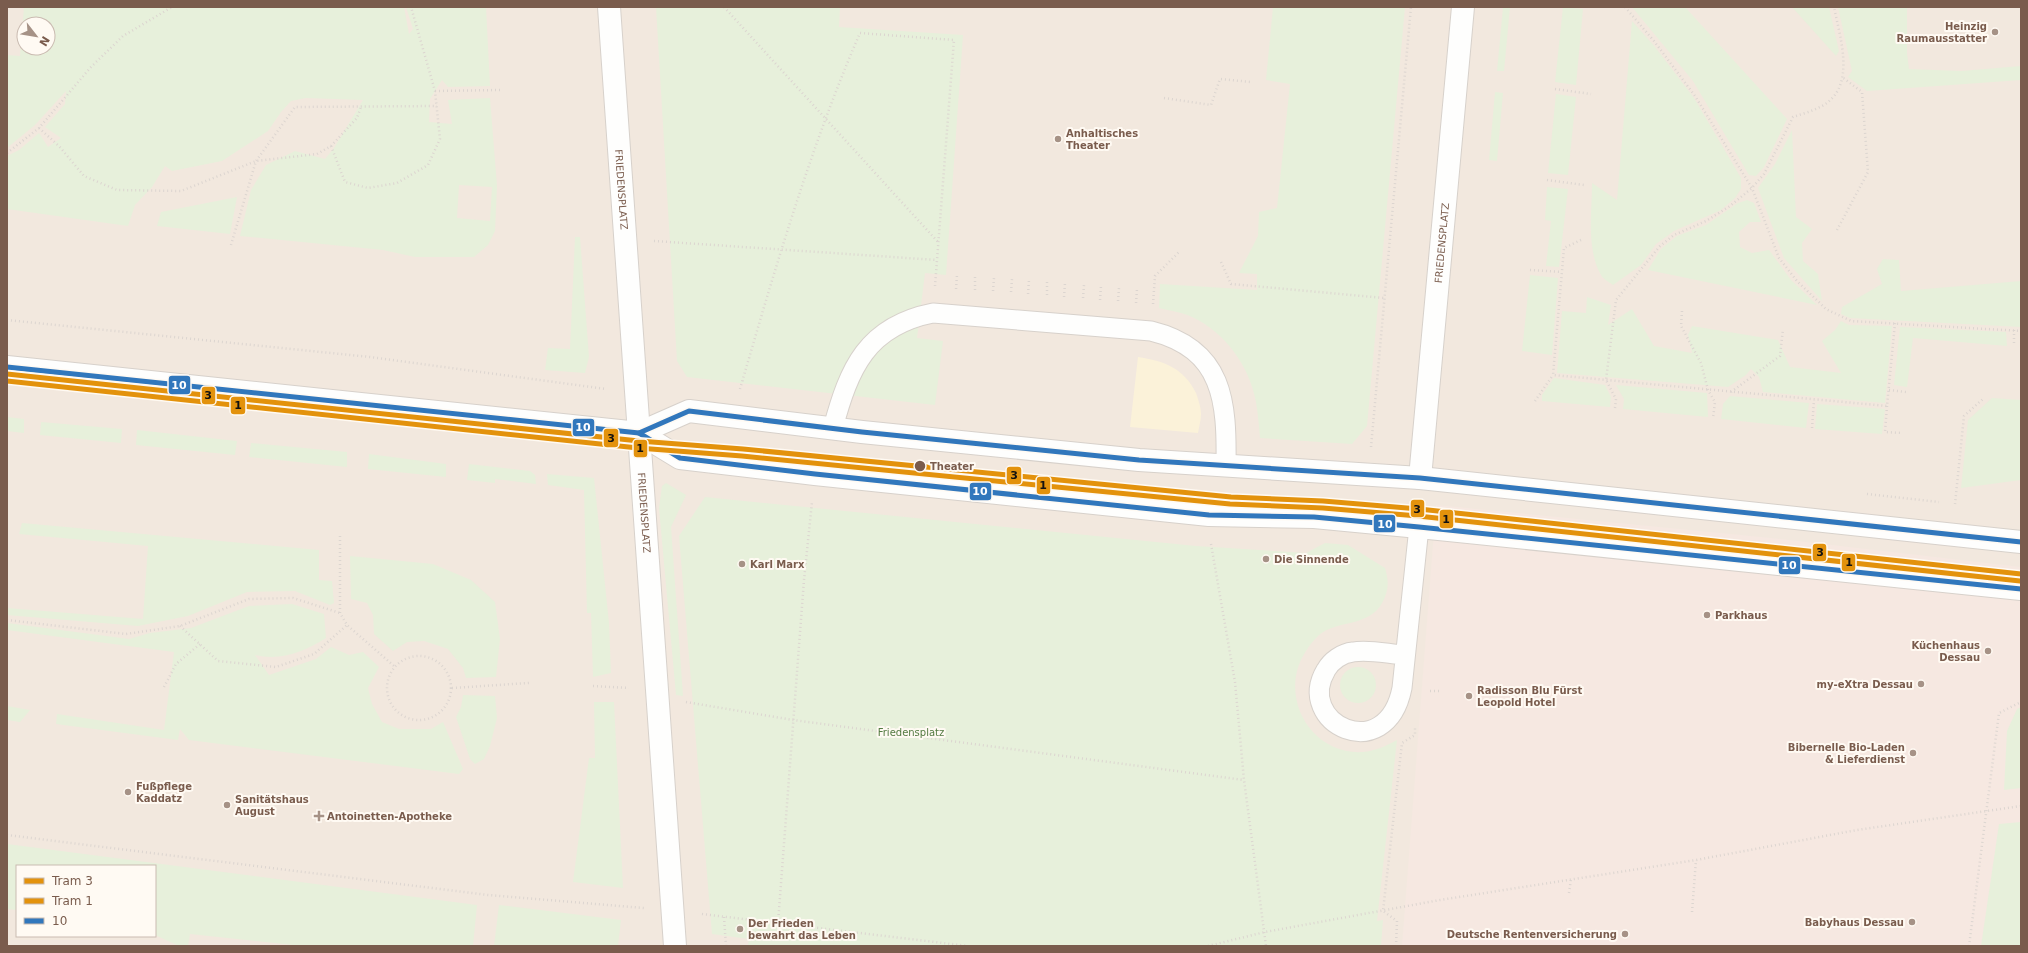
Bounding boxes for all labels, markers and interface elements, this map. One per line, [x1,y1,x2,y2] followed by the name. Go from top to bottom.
[16,16,56,56] north arrow
[1896,21,1987,44] place label: Heinzig Raumausstatter
[1990,27,2000,37] marker: Heinzig Raumausstatter
[36,34,52,48] text: N
[1066,128,1138,151] place label: Anhaltisches Theater
[1053,134,1063,144] marker: Anhaltisches Theater
[614,149,630,230] street label: FRIEDENSPLATZ
[1432,202,1451,284] street label: FRIEDENSPLATZ
[168,375,191,395] line badge: 10
[171,379,187,392] text: 10
[201,386,216,405] line badge: 3
[204,389,212,402] text: 3
[230,396,246,415] line badge: 1
[234,399,242,412] text: 1
[572,418,595,437] line badge: 10
[575,421,591,434] text: 10
[603,428,619,448] line badge: 3
[607,432,615,445] text: 3
[633,439,648,458] line badge: 1
[636,442,644,455] text: 1
[913,459,927,473] marker: Theater
[930,461,974,472] place label: Theater
[1006,466,1022,485] line badge: 3
[1010,469,1018,482] text: 3
[636,472,653,554] street label: FRIEDENSPLATZ
[1036,476,1051,495] line badge: 1
[1039,479,1047,492] text: 1
[969,482,992,501] line badge: 10
[972,485,988,498] text: 10
[1410,499,1425,518] line badge: 3
[1413,503,1421,516] text: 3
[1439,509,1454,529] line badge: 1
[1442,513,1450,526] text: 1
[1373,514,1396,533] line badge: 10
[1377,518,1393,531] text: 10
[1812,543,1827,562] line badge: 3
[1816,546,1824,559] text: 3
[1841,553,1856,572] line badge: 1
[1261,554,1271,564] marker: Die Sinnende
[1274,554,1349,565] place label: Die Sinnende
[1778,556,1801,575] line badge: 10
[1845,556,1853,569] text: 1
[737,559,747,569] marker: Karl Marx
[750,559,805,570] place label: Karl Marx
[1781,559,1797,572] text: 10
[1702,610,1712,620] marker: Parkhaus
[1715,610,1767,621] place label: Parkhaus
[1911,640,1980,663] place label: Küchenhaus Dessau
[1983,646,1993,656] marker: Küchenhaus Dessau
[1817,679,1913,690] place label: my-eXtra Dessau
[1916,679,1926,689] marker: my-eXtra Dessau
[1477,685,1582,708] place label: Radisson Blu Fürst Leopold Hotel
[1464,691,1474,701] marker: Radisson Blu Fürst Leopold Hotel
[878,727,944,738] park label: Friedensplatz
[1788,742,1905,765] place label: Bibernelle Bio-Laden & Lieferdienst
[1908,748,1918,758] marker: Bibernelle Bio-Laden & Lieferdienst
[136,781,192,804] place label: Fußpflege Kaddatz
[123,787,133,797] marker: Fußpflege Kaddatz
[235,794,309,817] place label: Sanitätshaus August
[222,800,232,810] marker: Sanitätshaus August
[314,811,324,821] marker: Antoinetten-Apotheke
[327,811,452,822] place label: Antoinetten-Apotheke
[16,865,156,937] legend
[51,874,93,888] text: Tram 3
[51,894,93,908] text: Tram 1
[52,914,67,928] text: 10
[1805,917,1904,928] place label: Babyhaus Dessau
[1907,917,1917,927] marker: Babyhaus Dessau
[748,918,856,941] place label: Der Frieden bewahrt das Leben
[735,924,745,934] marker: Der Frieden bewahrt das Leben
[1447,929,1617,940] place label: Deutsche Rentenversicherung
[1620,929,1630,939] marker: Deutsche Rentenversicherung

